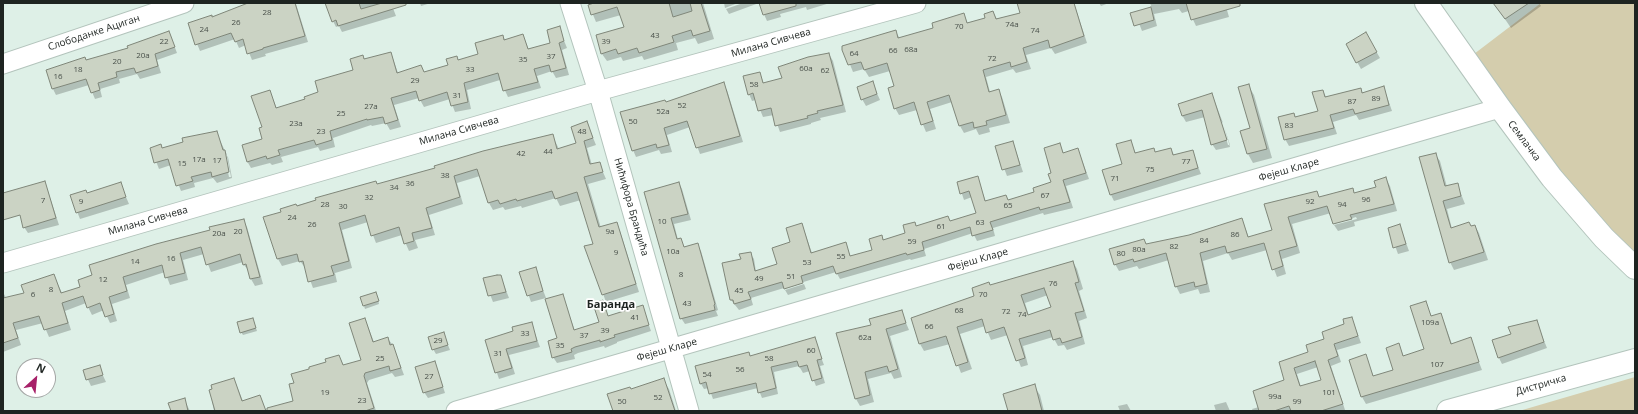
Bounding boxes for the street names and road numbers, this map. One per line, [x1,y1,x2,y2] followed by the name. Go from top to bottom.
[46,12,142,54] street label: Слободанке Ациган
[730,26,812,60] street label: Милана Сивчева
[418,114,500,148] street label: Милана Сивчева
[1505,118,1543,164] street label: Семлачка
[1257,156,1321,184] street label: Фејеш Кларе
[611,157,651,257] street label: Нићифора Брандића
[107,204,189,238] street label: Милана Сивчева
[946,246,1010,274] street label: Фејеш Кларе
[635,336,699,364] street label: Фејеш Кларе
[1514,372,1568,398] street label: Дистричка

